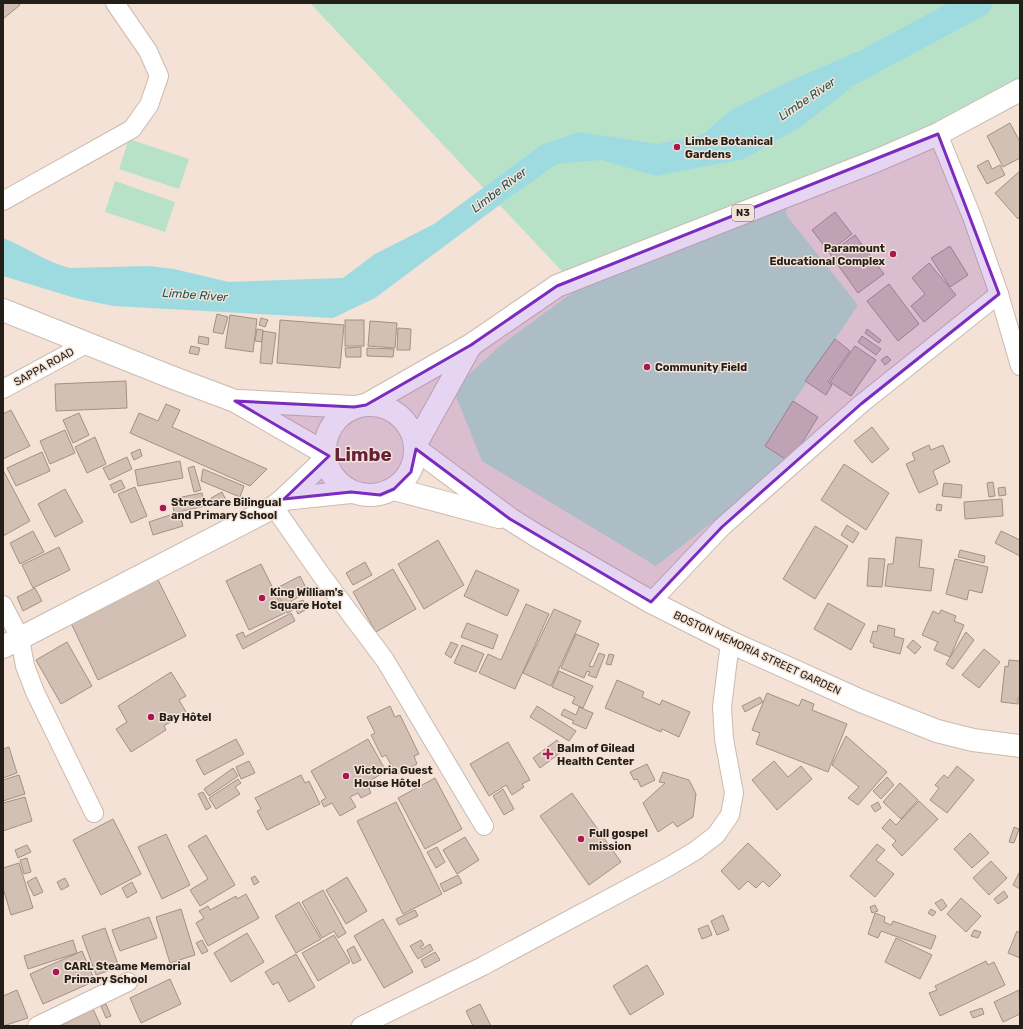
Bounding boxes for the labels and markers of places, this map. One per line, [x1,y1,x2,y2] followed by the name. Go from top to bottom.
[685,135,773,161] place label: Limbe Botanical Gardens
[672,142,682,152] marker: Limbe Botanical Gardens
[770,242,886,268] place label: Paramount Educational Complex
[888,249,898,259] marker: Paramount Educational Complex
[655,361,747,374] place label: Community Field
[642,362,652,372] marker: Community Field
[171,496,281,522] place label: Streetcare Bilingual and Primary School
[158,503,168,513] marker: Streetcare Bilingual and Primary School
[270,586,343,612] place label: King William's Square Hotel
[257,593,267,603] marker: King William's Square Hotel
[159,711,211,724] place label: Bay Hôtel
[146,712,156,722] marker: Bay Hôtel
[557,742,635,768] place label: Balm of Gilead Health Center
[542,748,554,760] marker: Balm of Gilead Health Center
[354,764,433,790] place label: Victoria Guest House Hôtel
[341,771,351,781] marker: Victoria Guest House Hôtel
[589,827,648,853] place label: Full gospel mission
[576,834,586,844] marker: Full gospel mission
[64,960,190,986] place label: CARL Steame Memorial Primary School
[51,967,61,977] marker: CARL Steame Memorial Primary School

